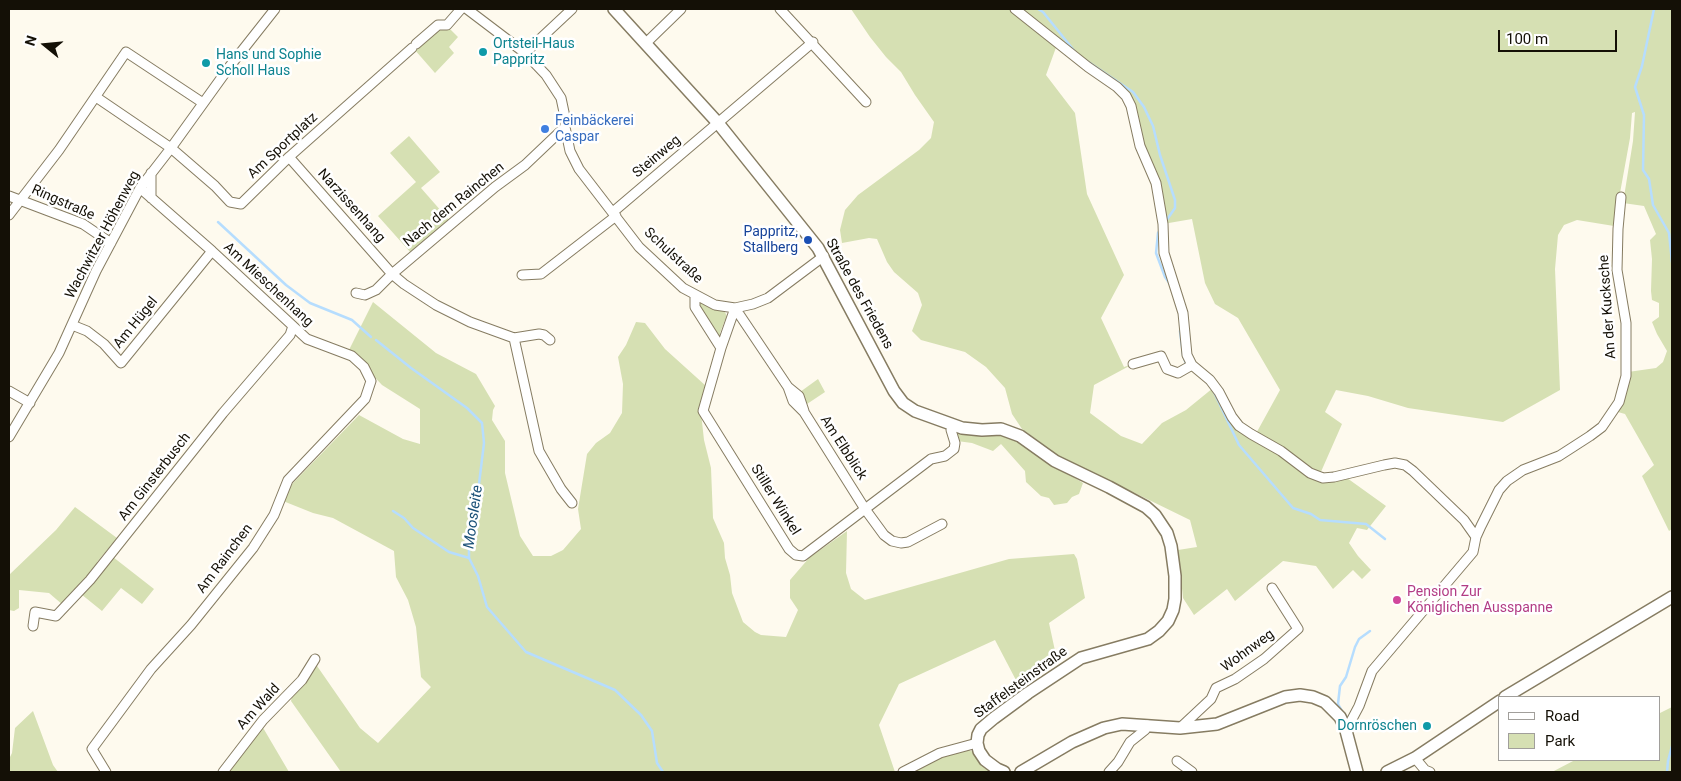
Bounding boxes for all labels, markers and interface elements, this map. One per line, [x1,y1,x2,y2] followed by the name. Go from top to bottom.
[20,20,70,70] north arrow
[1501,20,1620,52] scale bar
[1506,30,1548,48] text: 100 m
[22,34,40,48] text: N
[493,36,575,68] place label: Ortsteil-Haus Pappritz
[477,46,489,58] marker: Ortsteil-Haus Pappritz
[216,47,322,80] place label: Hans und Sophie Scholl Haus
[200,57,212,69] marker: Hans und Sophie Scholl Haus
[245,109,321,183] street label: Am Sportplatz
[555,113,634,146] place label: Feinbäckerei Caspar
[539,123,551,135] marker: Feinbäckerei Caspar
[630,132,684,182] street label: Steinweg
[400,159,508,251] street label: Nach dem Rainchen
[314,166,388,246] street label: Narzissenhang
[62,168,144,302] street label: Wachwitzer Höhenweg
[29,182,97,224] street label: Ringstraße
[743,224,798,256] place label: Pappritz, Stallberg
[640,225,706,287] street label: Schulstraße
[802,234,814,246] marker: Pappritz, Stallberg
[822,236,896,352] street label: Straße des Friedens
[220,239,316,331] street label: Am Mieschenhang
[1596,254,1620,360] street label: An der Kucksche
[110,294,162,352] street label: Am Hügel
[816,413,870,483] street label: Am Elbblick
[115,430,195,524] street label: Am Ginsterbusch
[747,462,803,538] street label: Stiller Winkel
[461,484,487,550] water label: Moosleite
[193,521,257,597] street label: Am Rainchen
[1407,584,1553,616] place label: Pension Zur Königlichen Ausspanne
[1391,594,1403,606] marker: Pension Zur Königlichen Ausspanne
[1218,626,1278,676] street label: Wohnweg
[971,644,1071,722] street label: Staffelsteinstraße
[234,681,284,733] street label: Am Wald
[1498,696,1661,761] legend
[1545,707,1579,725] text: Road
[1337,718,1417,734] place label: Dornröschen
[1421,720,1433,732] marker: Dornröschen
[1545,732,1575,750] text: Park

